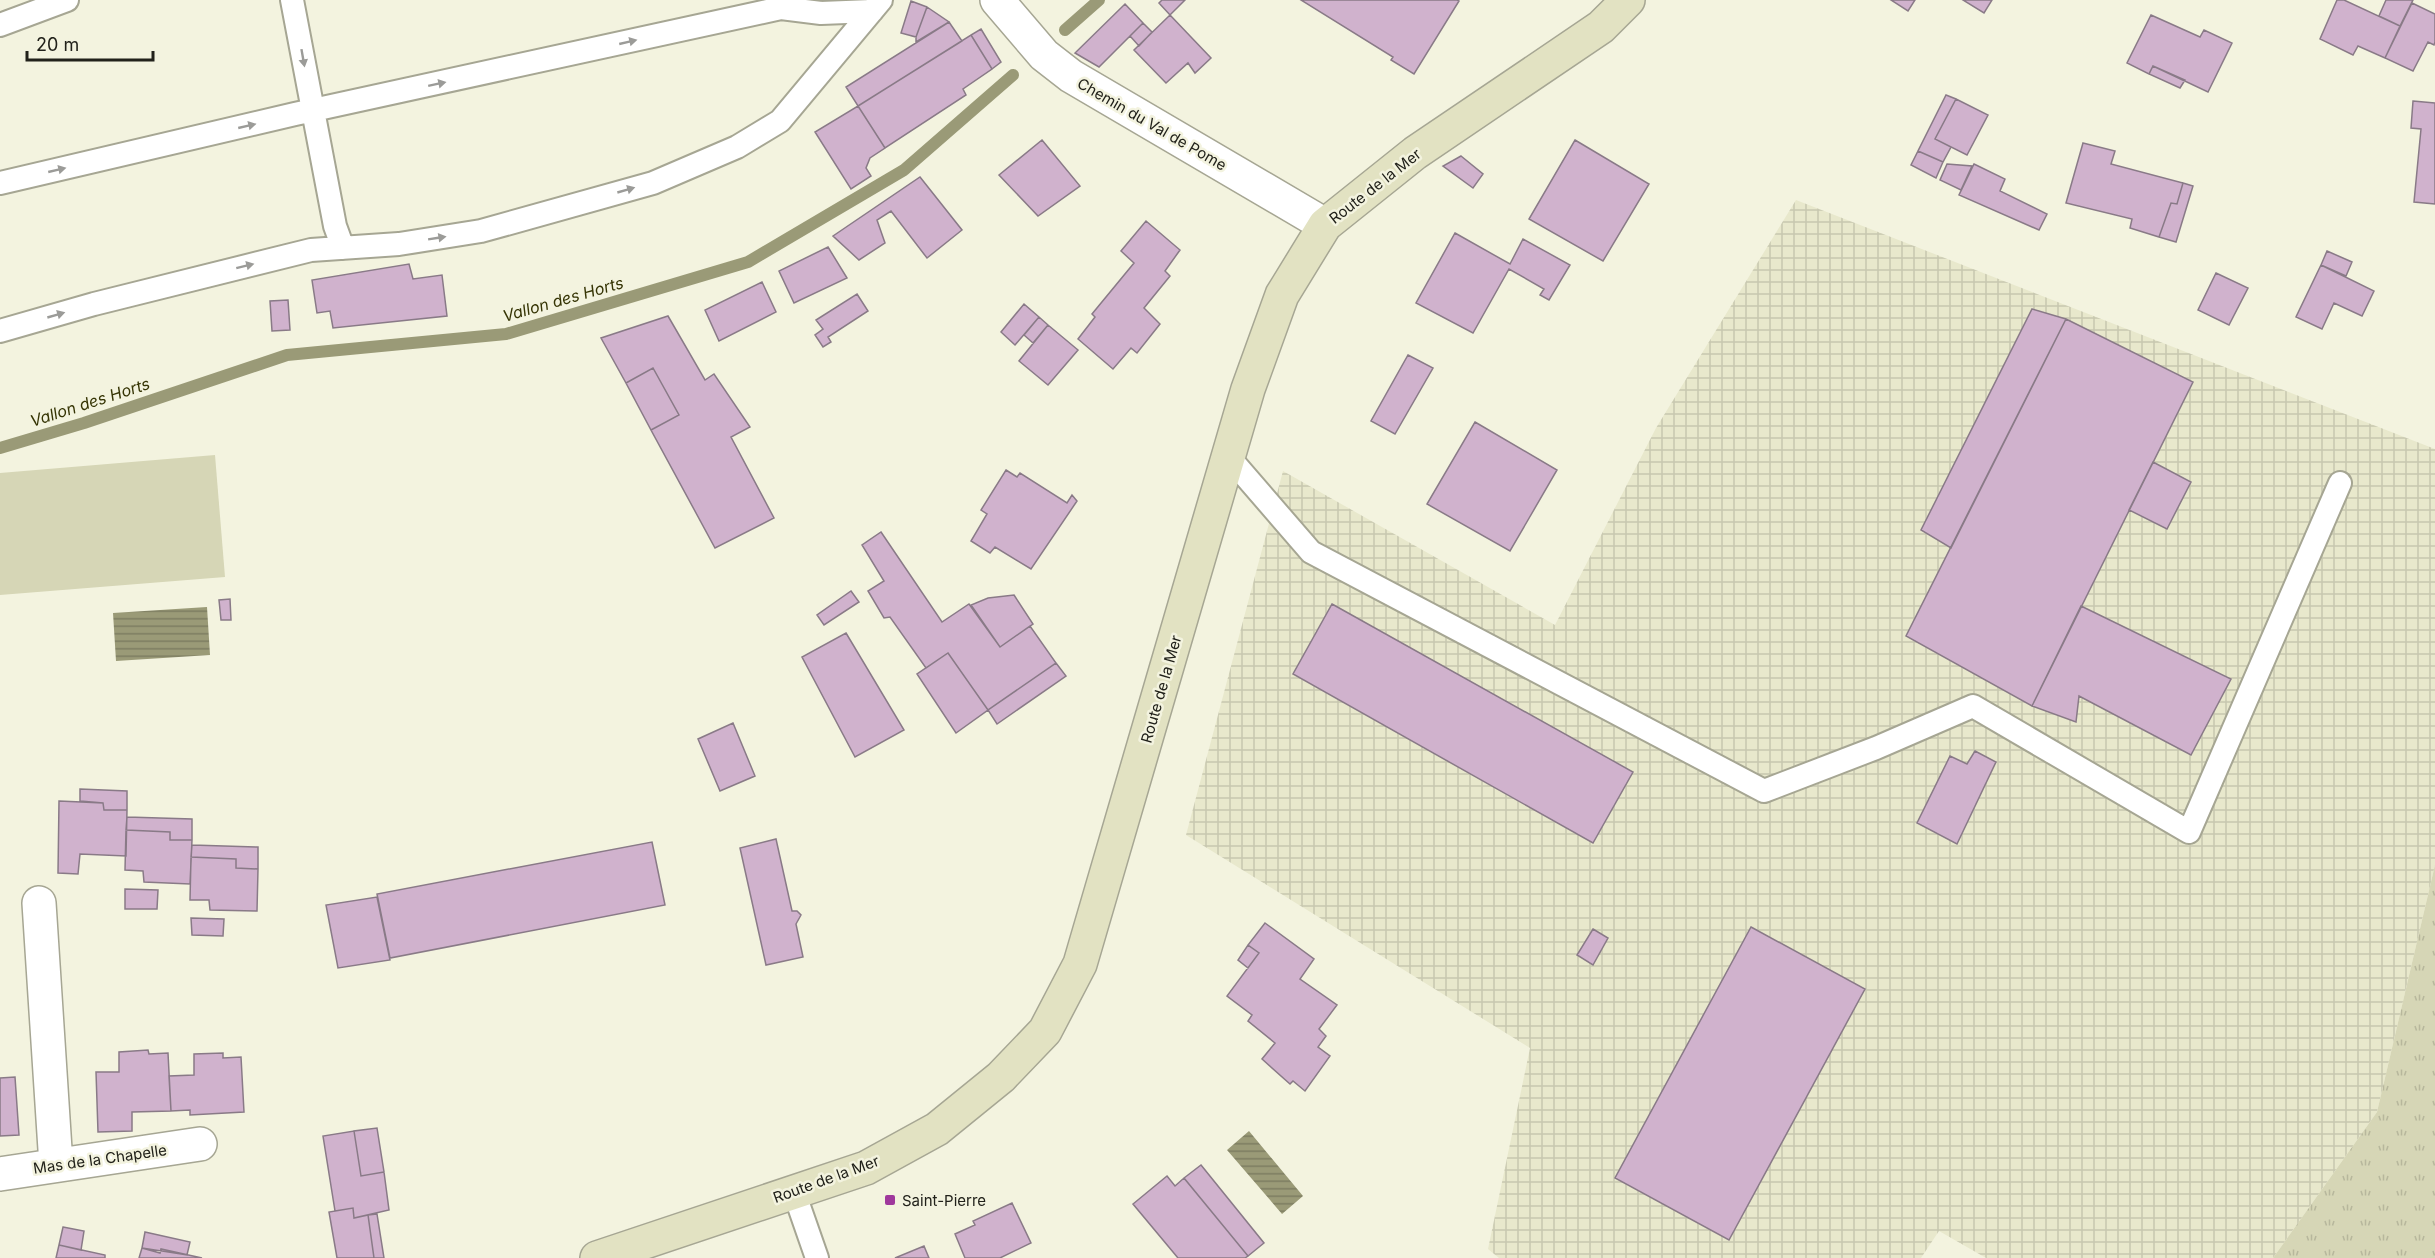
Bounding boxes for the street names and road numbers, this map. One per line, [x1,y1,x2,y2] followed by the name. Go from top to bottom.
[1074,73,1230,175] street label: Chemin du Val de Pome
[1325,144,1425,228] street label: Route de la Mer
[1137,633,1186,745] street label: Route de la Mer
[32,1140,168,1178] street label: Mas de la Chapelle
[770,1151,882,1207] street label: Route de la Mer

